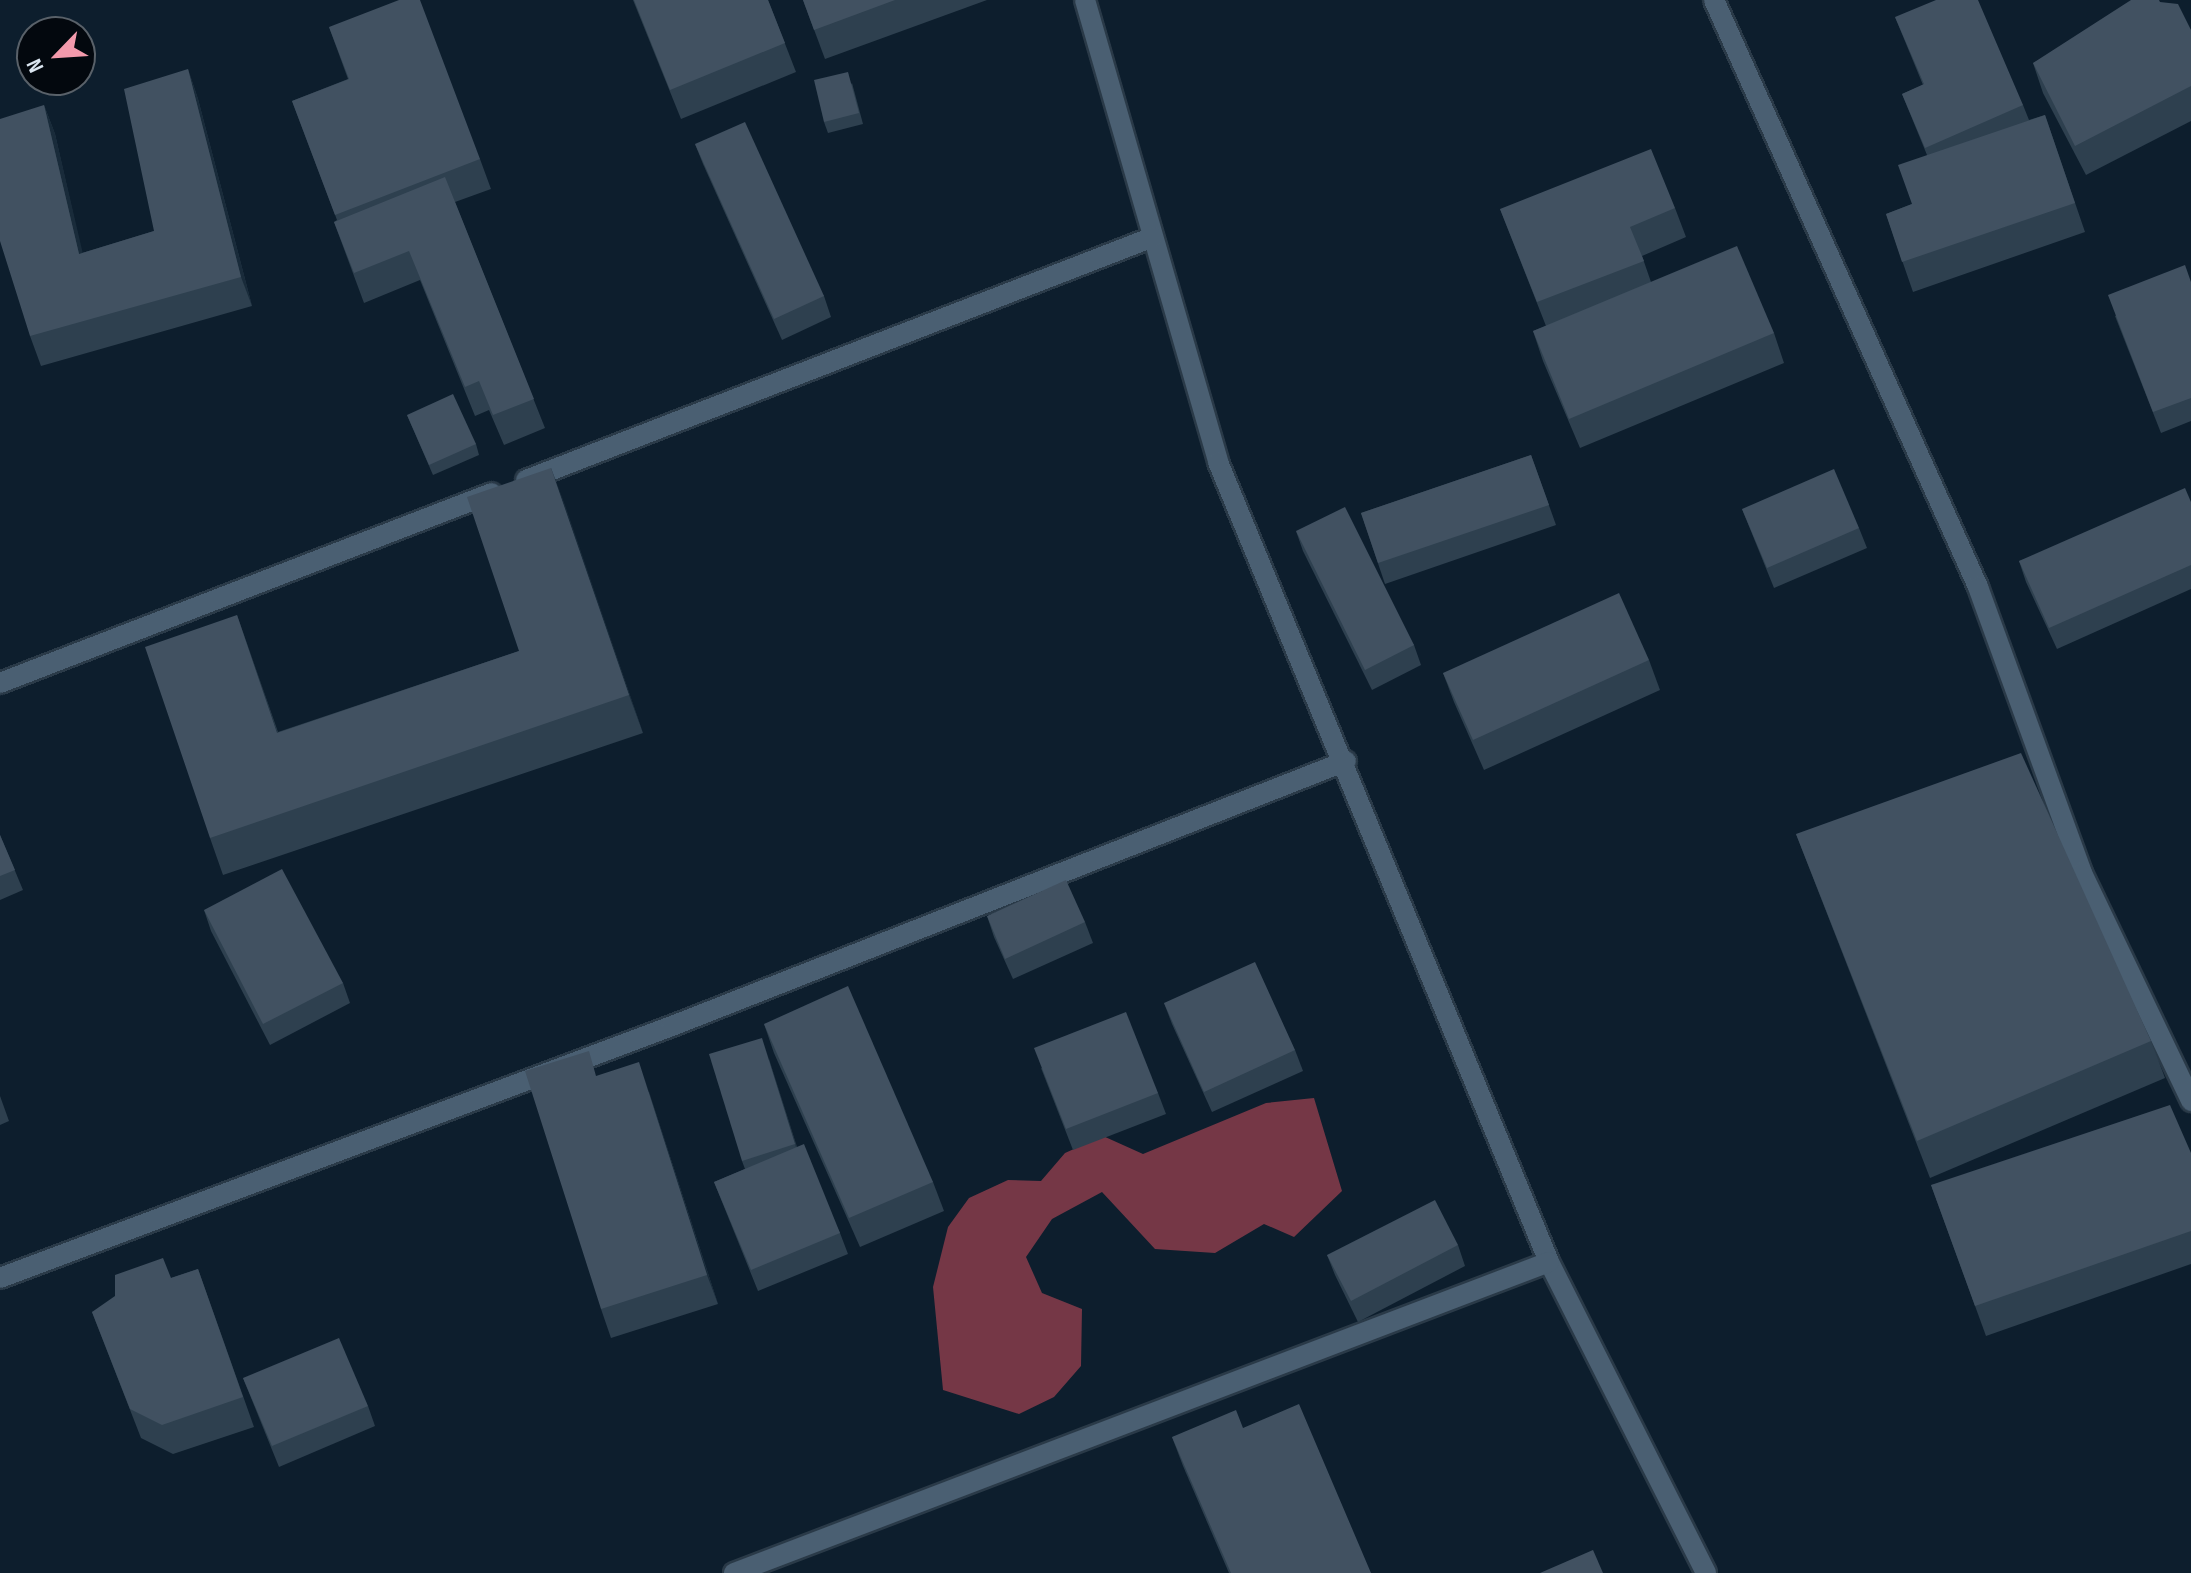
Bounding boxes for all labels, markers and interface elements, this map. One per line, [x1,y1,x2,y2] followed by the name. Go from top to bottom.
[16,16,96,96] north arrow
[21,54,50,77] text: N

